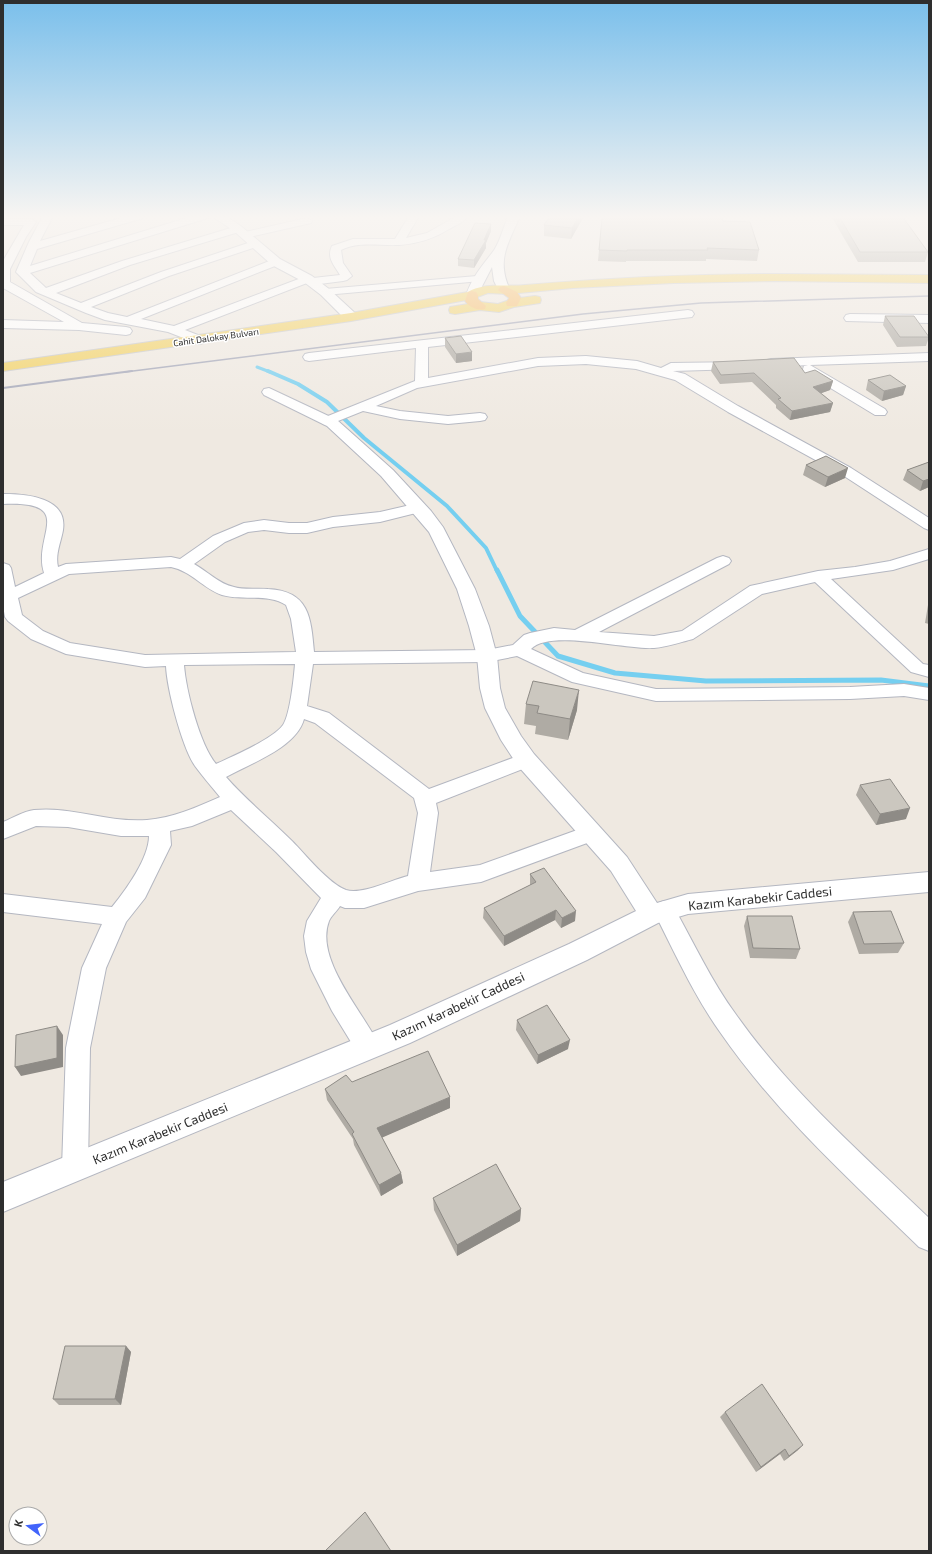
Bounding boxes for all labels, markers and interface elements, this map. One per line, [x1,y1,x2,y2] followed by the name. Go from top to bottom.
[172,326,260,348] street label: Cahit Dalokay Bulvarı
[687,882,833,914] street label: Kazım Karabekir Caddesi
[389,968,527,1044] street label: Kazım Karabekir Caddesi
[90,1099,230,1167] street label: Kazım Karabekir Caddesi
[8,1506,48,1546] north arrow
[11,1518,25,1528] text: K

